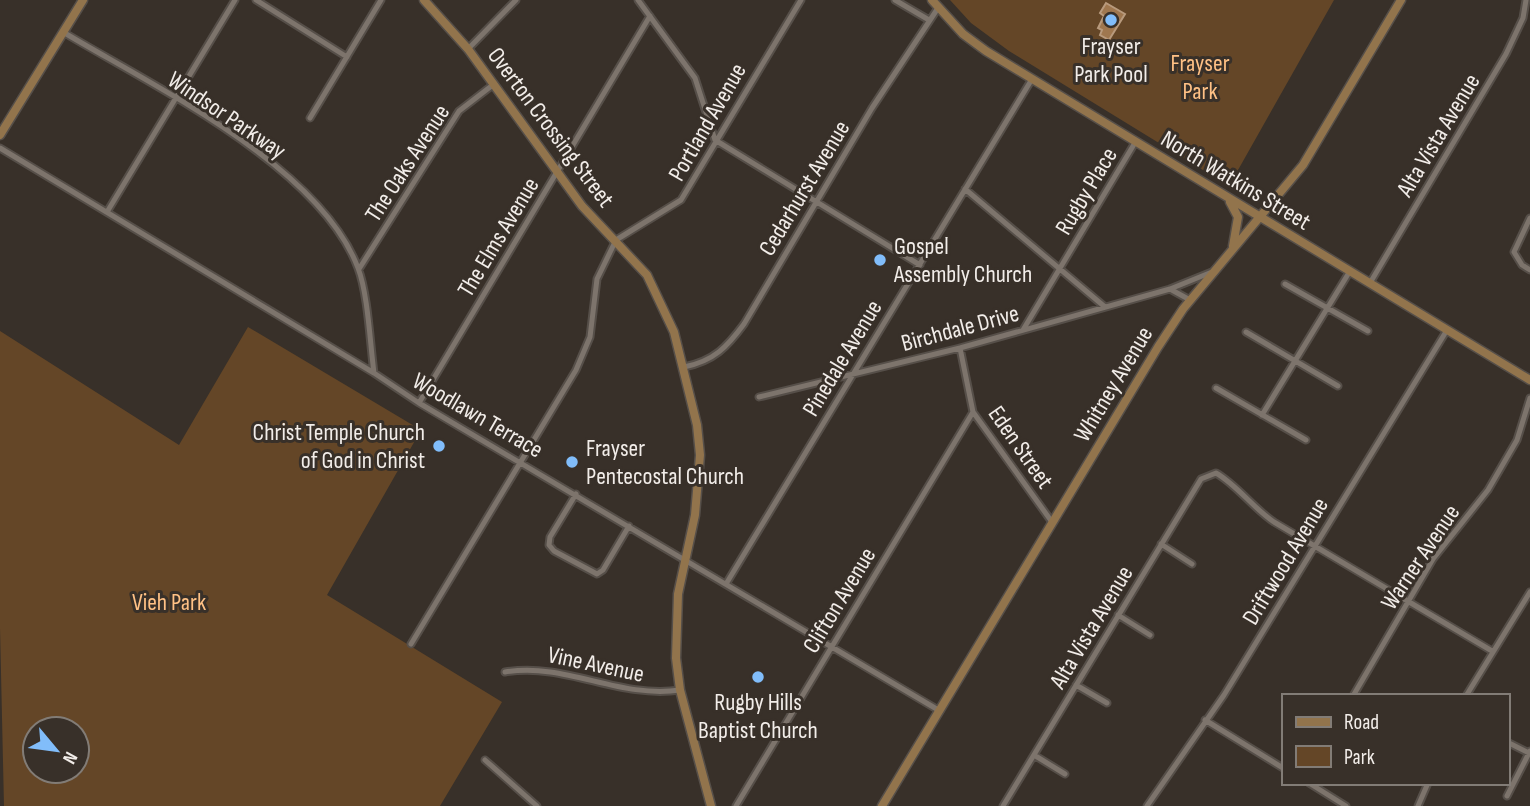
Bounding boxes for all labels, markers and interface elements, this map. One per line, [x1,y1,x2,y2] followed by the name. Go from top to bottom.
[1103,12,1119,28] marker: Frayser Park Pool
[1074,32,1148,89] place label: Frayser Park Pool
[481,42,620,213] street label: Overton Crossing Street
[1170,49,1230,106] park label: Frayser Park
[662,58,753,186] street label: Portland Avenue
[162,65,291,166] street label: Windsor Parkway
[1390,69,1486,203] street label: Alta Vista Avenue
[359,99,456,227] street label: The Oaks Avenue
[753,115,856,261] street label: Cedarhurst Avenue
[1156,124,1316,236] street label: North Watkins Street
[1049,142,1124,240] street label: Rugby Place
[451,172,545,302] street label: The Elms Avenue
[893,232,1032,289] place label: Gospel Assembly Church
[872,252,888,268] marker: Gospel Assembly Church
[796,295,888,422] street label: Pinedale Avenue
[898,299,1022,358] street label: Birchdale Drive
[1068,321,1159,447] street label: Whitney Avenue
[407,366,548,464] street label: Woodlawn Terrace
[982,400,1059,494] street label: Eden Street
[253,418,425,475] place label: Christ Temple Church of God in Christ
[586,434,744,491] place label: Frayser Pentecostal Church
[431,438,447,454] marker: Christ Temple Church of God in Christ
[564,454,580,470] marker: Frayser Pentecostal Church
[1236,492,1335,630] street label: Driftwood Avenue
[1375,499,1466,615] street label: Warner Avenue
[797,542,882,658] street label: Clifton Avenue
[1043,561,1139,695] street label: Alta Vista Avenue
[132,588,206,617] park label: Vieh Park
[545,640,647,689] street label: Vine Avenue
[750,669,766,685] marker: Rugby Hills Baptist Church
[698,688,818,745] place label: Rugby Hills Baptist Church
[1282,694,1509,785] legend
[1344,710,1379,735] text: Road
[21,715,91,785] north arrow
[1344,745,1375,770] text: Park
[57,747,82,768] text: N

